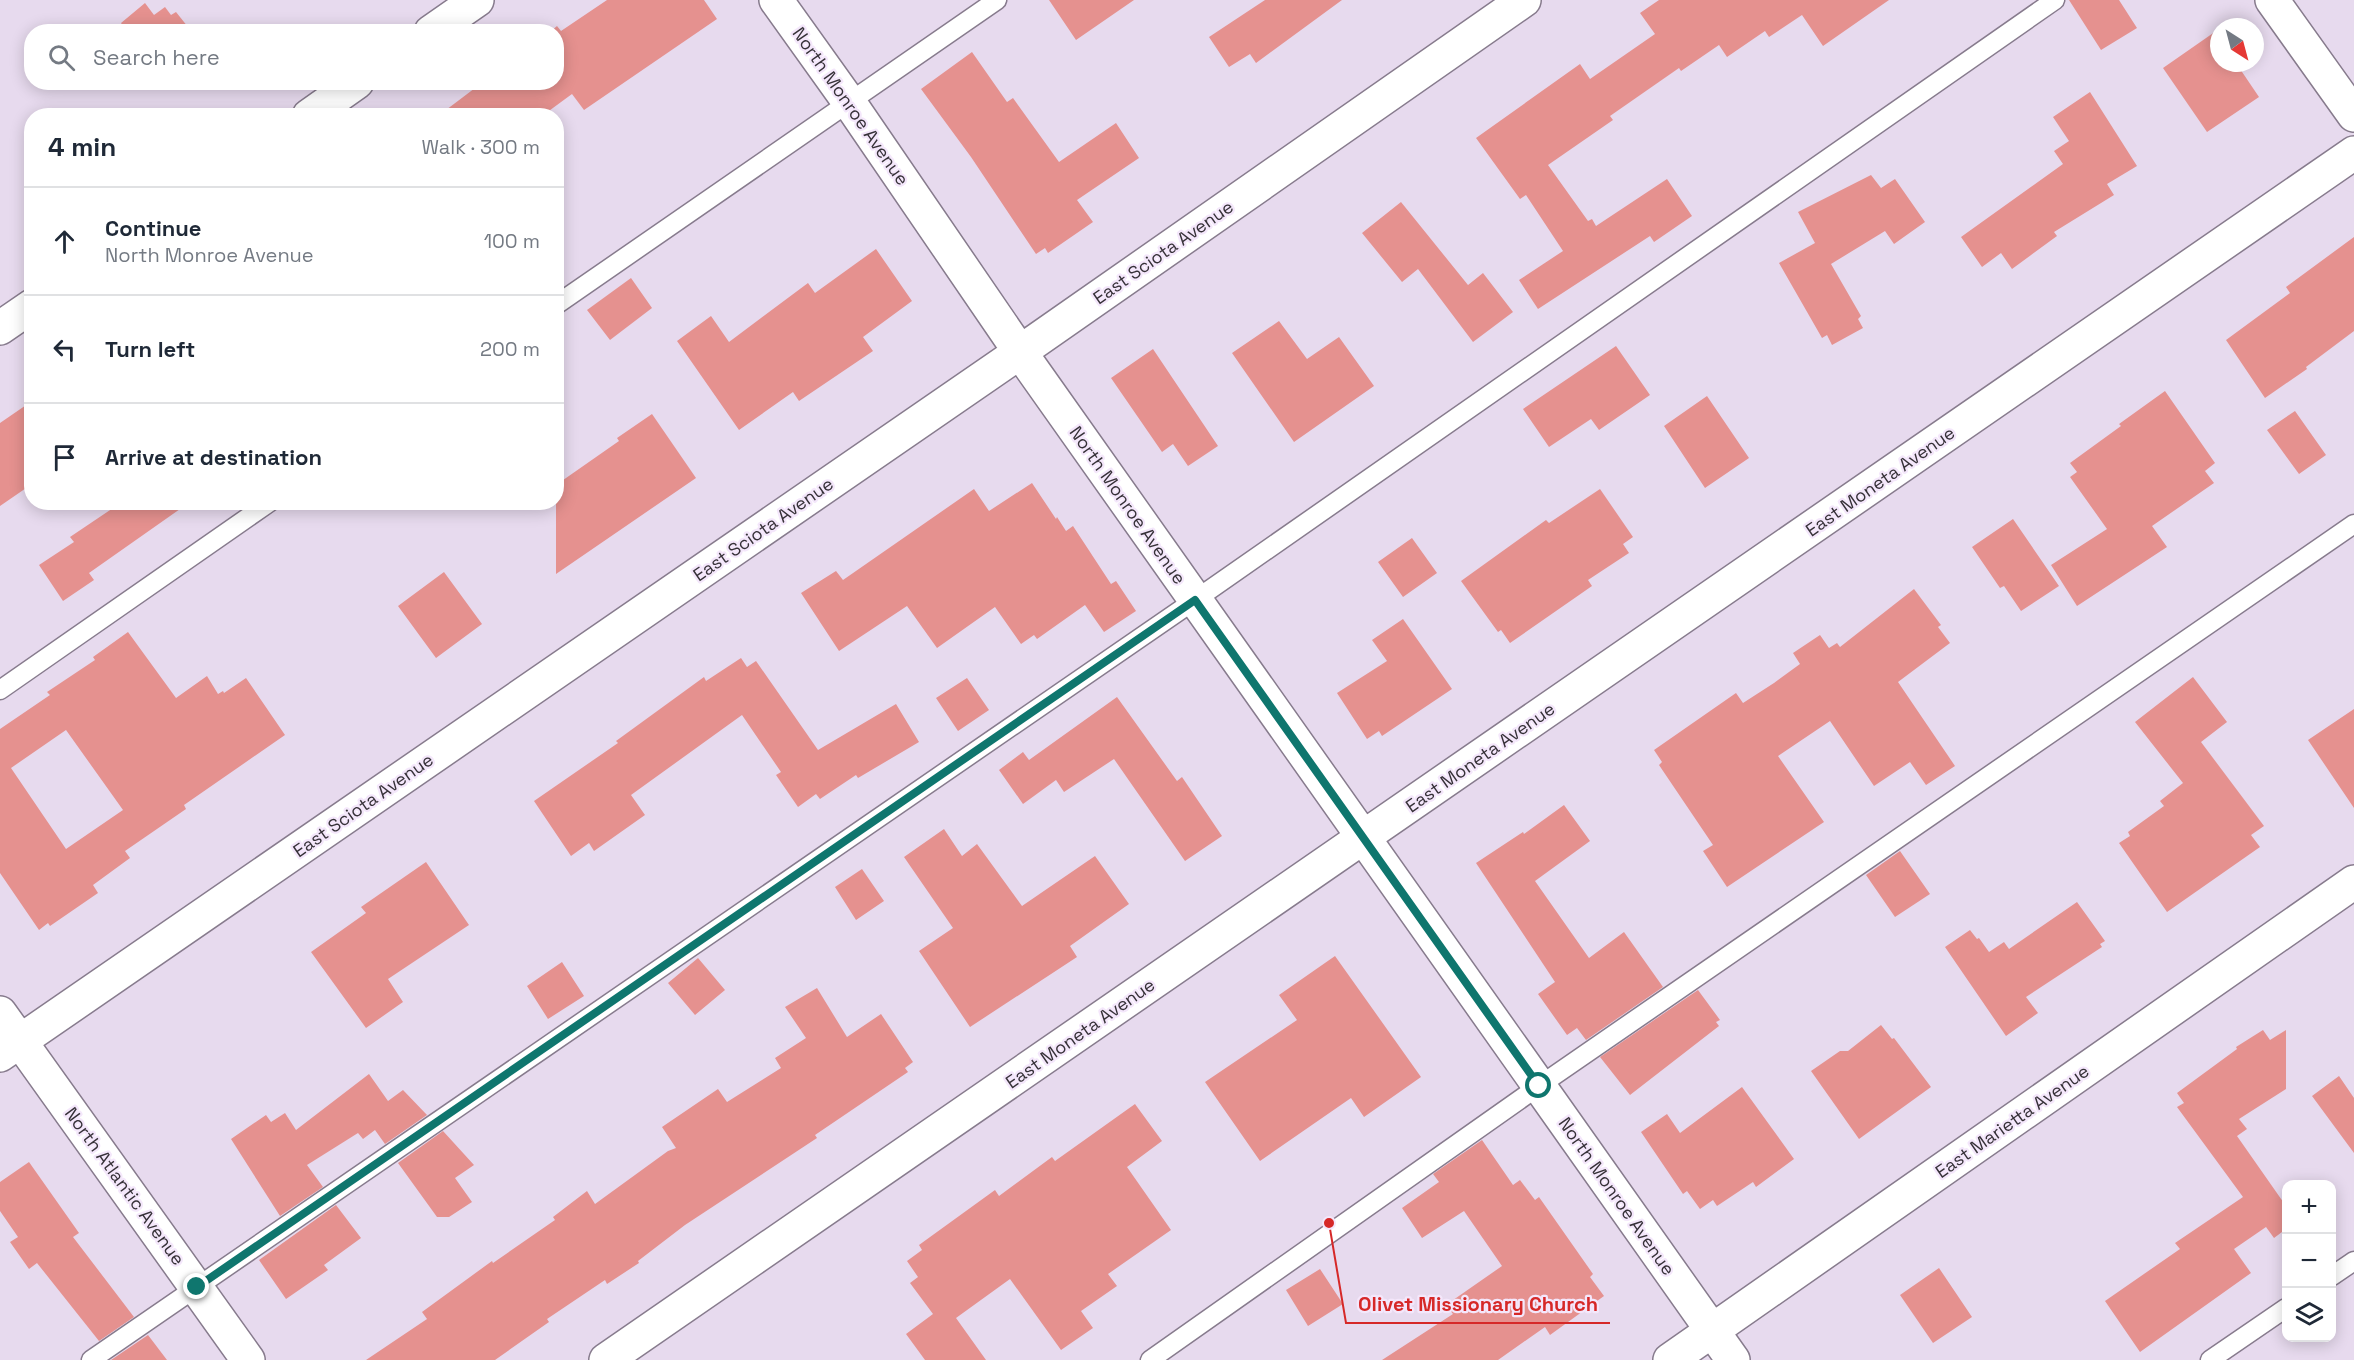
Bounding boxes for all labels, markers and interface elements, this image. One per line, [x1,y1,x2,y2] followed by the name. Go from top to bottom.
[2210,18,2264,72] north arrow
[788,23,914,189] street label: North Monroe Avenue
[24,24,564,90] search box
[45,41,78,74] icon: search
[93,43,220,71] text: Search here
[48,130,116,164] text: 4 min
[421,134,540,160] text: Walk · 300 m
[1088,195,1238,309] street label: East Sciota Avenue
[105,214,201,242] text: Continue
[48,225,81,258] icon: ahead
[484,228,540,254] text: 100 m
[105,242,314,268] text: North Monroe Avenue
[48,333,81,366] icon: left
[105,335,195,363] text: Turn left
[480,336,540,362] text: 200 m
[1801,421,1959,541] street label: East Moneta Avenue
[1065,422,1191,588] street label: North Monroe Avenue
[48,441,81,474] icon: arrive
[105,443,322,471] text: Arrive at destination
[688,472,838,586] street label: East Sciota Avenue
[1401,697,1559,817] street label: East Moneta Avenue
[288,748,438,862] street label: East Sciota Avenue
[1001,973,1159,1093] street label: East Moneta Avenue
[1931,1059,2093,1183] street label: East Marietta Avenue
[1525,1072,1551,1098] route start
[60,1102,190,1270] street label: North Atlantic Avenue
[1554,1113,1680,1279] street label: North Monroe Avenue
[2282,1180,2336,1342] map controls
[2282,1180,2336,1234] button: +
[2282,1234,2336,1288] button: −
[183,1273,209,1299] route end
[1346,1285,1610,1323] callout: Olivet Missionary Church
[2282,1288,2336,1342] button: layers
[1358,1291,1598,1317] text: Olivet Missionary Church

